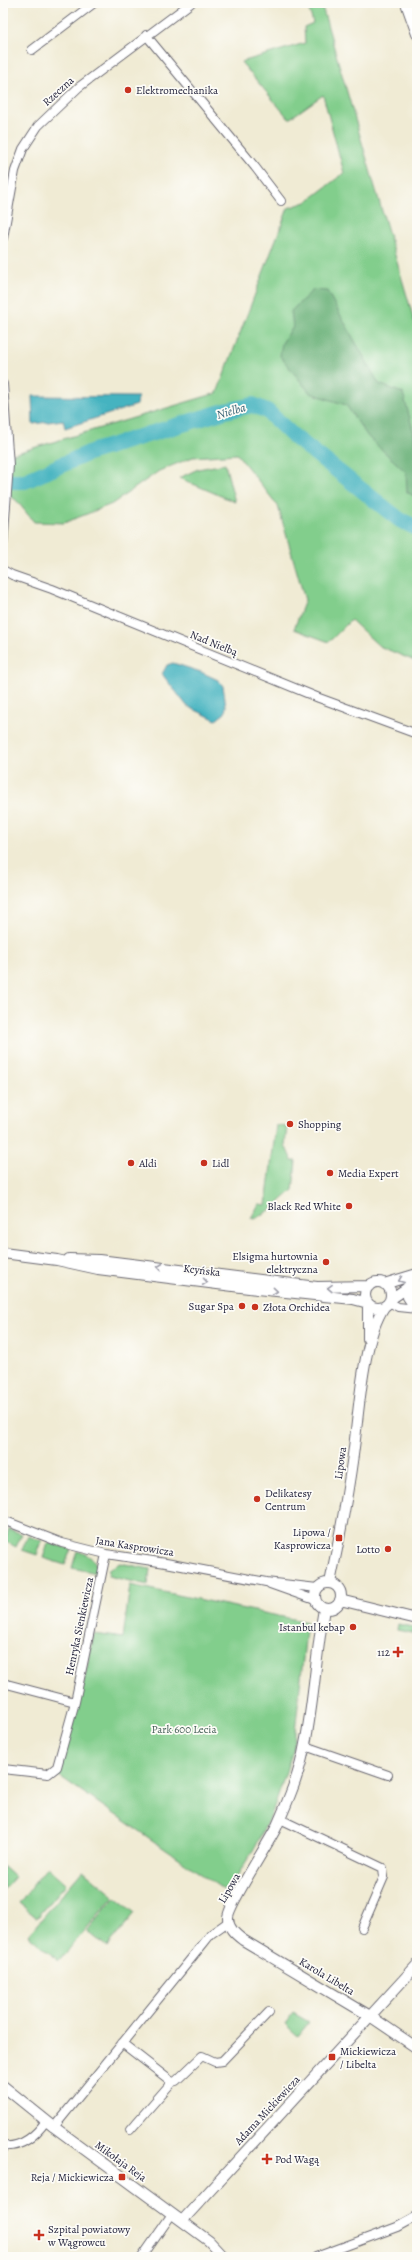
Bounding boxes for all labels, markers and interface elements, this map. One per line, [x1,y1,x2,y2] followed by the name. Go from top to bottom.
[39,73,78,110] street label: Rzeczna
[136,83,219,98] place label: Elektromechanika
[123,85,133,95] marker: Elektromechanika
[215,399,248,423] water label: Nielba
[188,627,241,660] street label: Nad Nielbą
[298,1117,342,1132] place label: Shopping
[285,1119,295,1129] marker: Shopping
[138,1156,157,1171] place label: Aldi
[212,1156,230,1171] place label: Lidl
[126,1158,136,1168] marker: Aldi
[199,1158,209,1168] marker: Lidl
[338,1166,399,1181] place label: Media Expert
[325,1168,335,1178] marker: Media Expert
[267,1199,341,1214] place label: Black Red White
[344,1201,354,1211] marker: Black Red White
[232,1249,319,1277] place label: Elsigma hurtownia elektryczna
[321,1257,331,1267] marker: Elsigma hurtownia elektryczna
[183,1261,222,1280] street label: Kcyńska
[157,1263,163,1272] one-way arrow
[397,1275,404,1283] one-way arrow
[202,1278,208,1287] one-way arrow
[327,1284,333,1292] one-way arrow
[272,1286,278,1295] one-way arrow
[189,1299,235,1314] place label: Sugar Spa
[263,1300,331,1315] place label: Złota Orchidea
[237,1301,247,1311] marker: Sugar Spa
[250,1302,260,1312] marker: Złota Orchidea
[331,1445,350,1480] street label: Lipowa
[265,1486,312,1514] place label: Delikatesy Centrum
[252,1494,262,1504] marker: Delikatesy Centrum
[274,1525,332,1553] place label: Lipowa / Kasprowicza
[95,1533,176,1560] street label: Jana Kasprowicza
[334,1533,344,1543] marker: Lipowa / Kasprowicza
[356,1542,381,1557] place label: Lotto
[383,1544,393,1554] marker: Lotto
[62,1575,97,1677] street label: Henryka Sienkiewicza
[279,1620,345,1635] place label: Istanbul kebap
[348,1622,358,1632] marker: Istanbul kebap
[377,1645,390,1660] place label: 112
[393,1647,403,1657] marker: 112
[151,1722,217,1737] park label: Park 600 Lecia
[215,1870,244,1906] street label: Lipowa
[296,1954,358,1999] street label: Karola Libelta
[340,2044,397,2072] place label: Mickiewicza / Libelta
[327,2052,337,2062] marker: Mickiewicza / Libelta
[231,2072,304,2149] street label: Adama Mickiewicza
[92,2138,150,2186] street label: Mikołaja Reja
[275,2152,320,2167] place label: Pod Wagą
[262,2154,272,2164] marker: Pod Wagą
[31,2170,115,2185] place label: Reja / Mickiewicza
[117,2172,127,2182] marker: Reja / Mickiewicza
[47,2222,130,2250] place label: Szpital powiatowy w Wągrowcu
[33,2229,45,2241] marker: Szpital powiatowy w Wągrowcu

